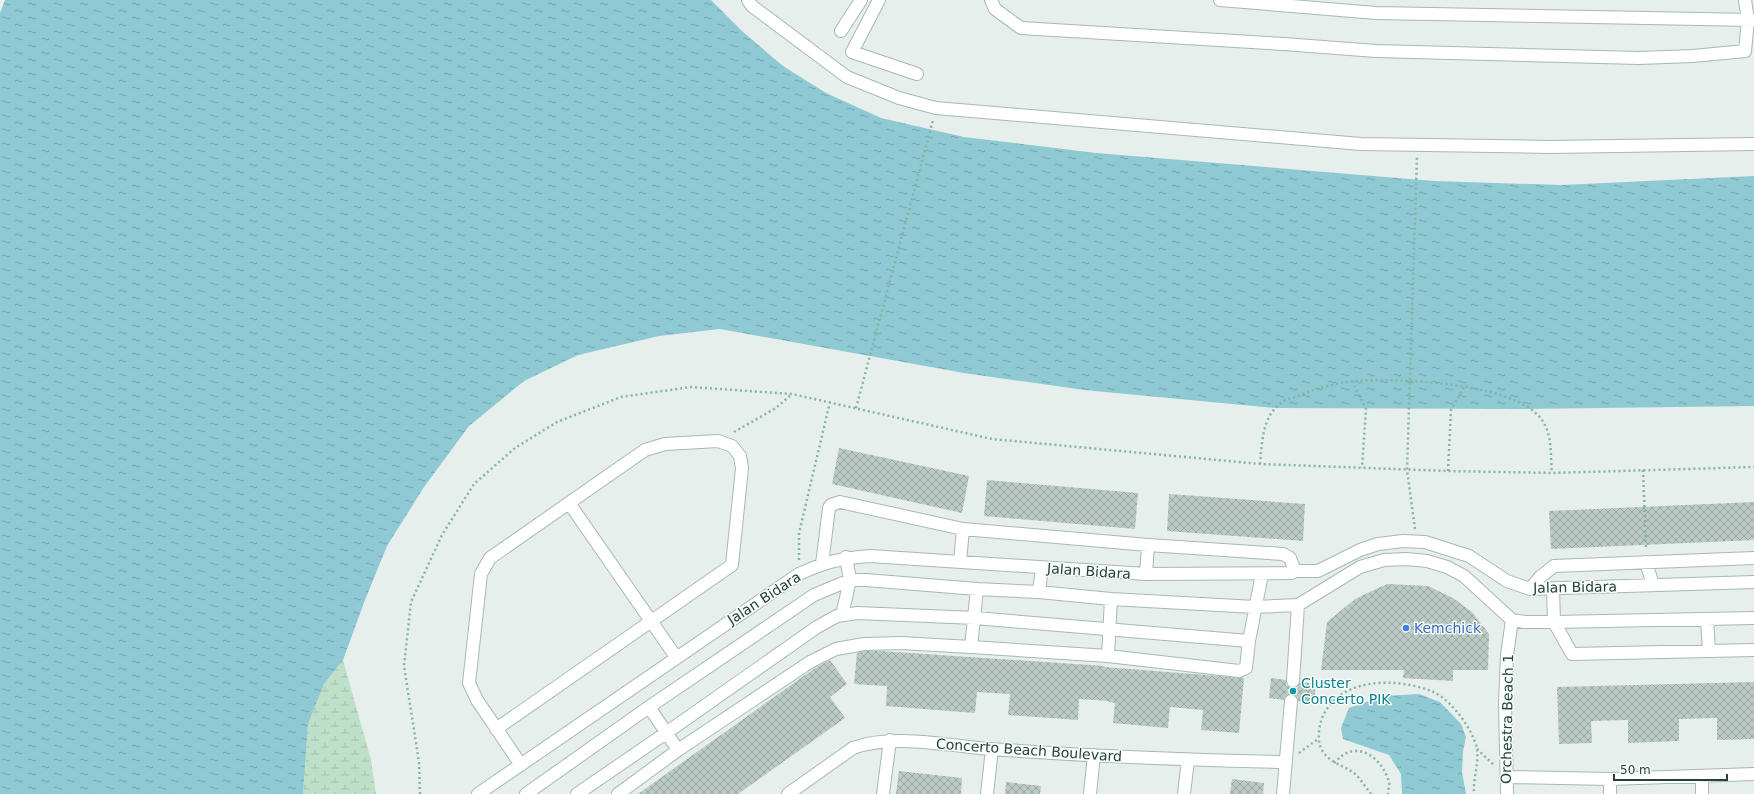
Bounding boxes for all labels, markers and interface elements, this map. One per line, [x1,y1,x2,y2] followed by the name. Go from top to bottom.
[1046,560,1131,582] street label: Jalan Bidara
[724,568,803,628] street label: Jalan Bidara
[1532,578,1617,596] street label: Jalan Bidara
[1414,620,1482,636] place label: Kemchick
[1401,623,1411,633] marker: Kemchick
[1498,654,1516,784] street label: Orchestra Beach 1
[1301,675,1391,707] place label: Cluster Concerto PIK
[1288,686,1298,696] marker: Cluster Concerto PIK
[935,736,1123,764] street label: Concerto Beach Boulevard
[1614,756,1727,782] scale bar
[1620,763,1651,777] text: 50 m

